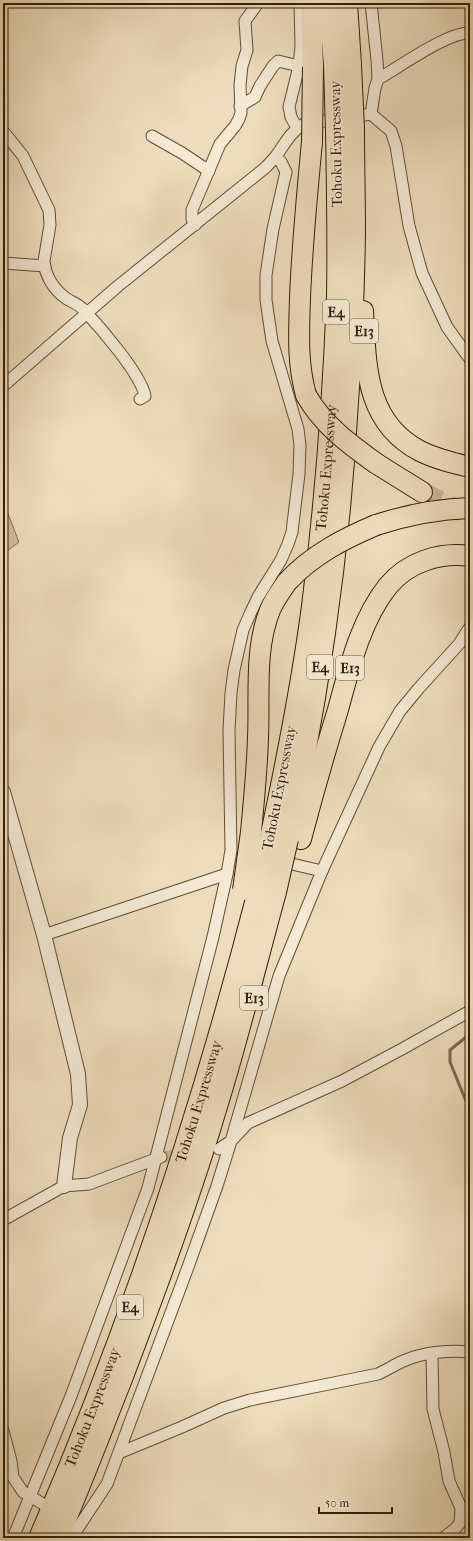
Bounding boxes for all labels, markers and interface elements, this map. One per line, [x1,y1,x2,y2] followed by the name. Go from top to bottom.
[326,79,346,208] street label: Tohoku Expressway
[323,300,349,324] road number: E4
[350,319,378,343] road number: E13
[312,403,340,532] street label: Tohoku Expressway
[307,655,333,679] road number: E4
[336,656,364,680] road number: E13
[258,723,300,852] street label: Tohoku Expressway
[240,986,268,1010] road number: E13
[171,1037,226,1165] street label: Tohoku Expressway
[117,1295,143,1319] road number: E4
[61,1344,124,1470] street label: Tohoku Expressway
[319,1489,392,1515] scale bar
[325,1496,349,1510] text: 50 m

